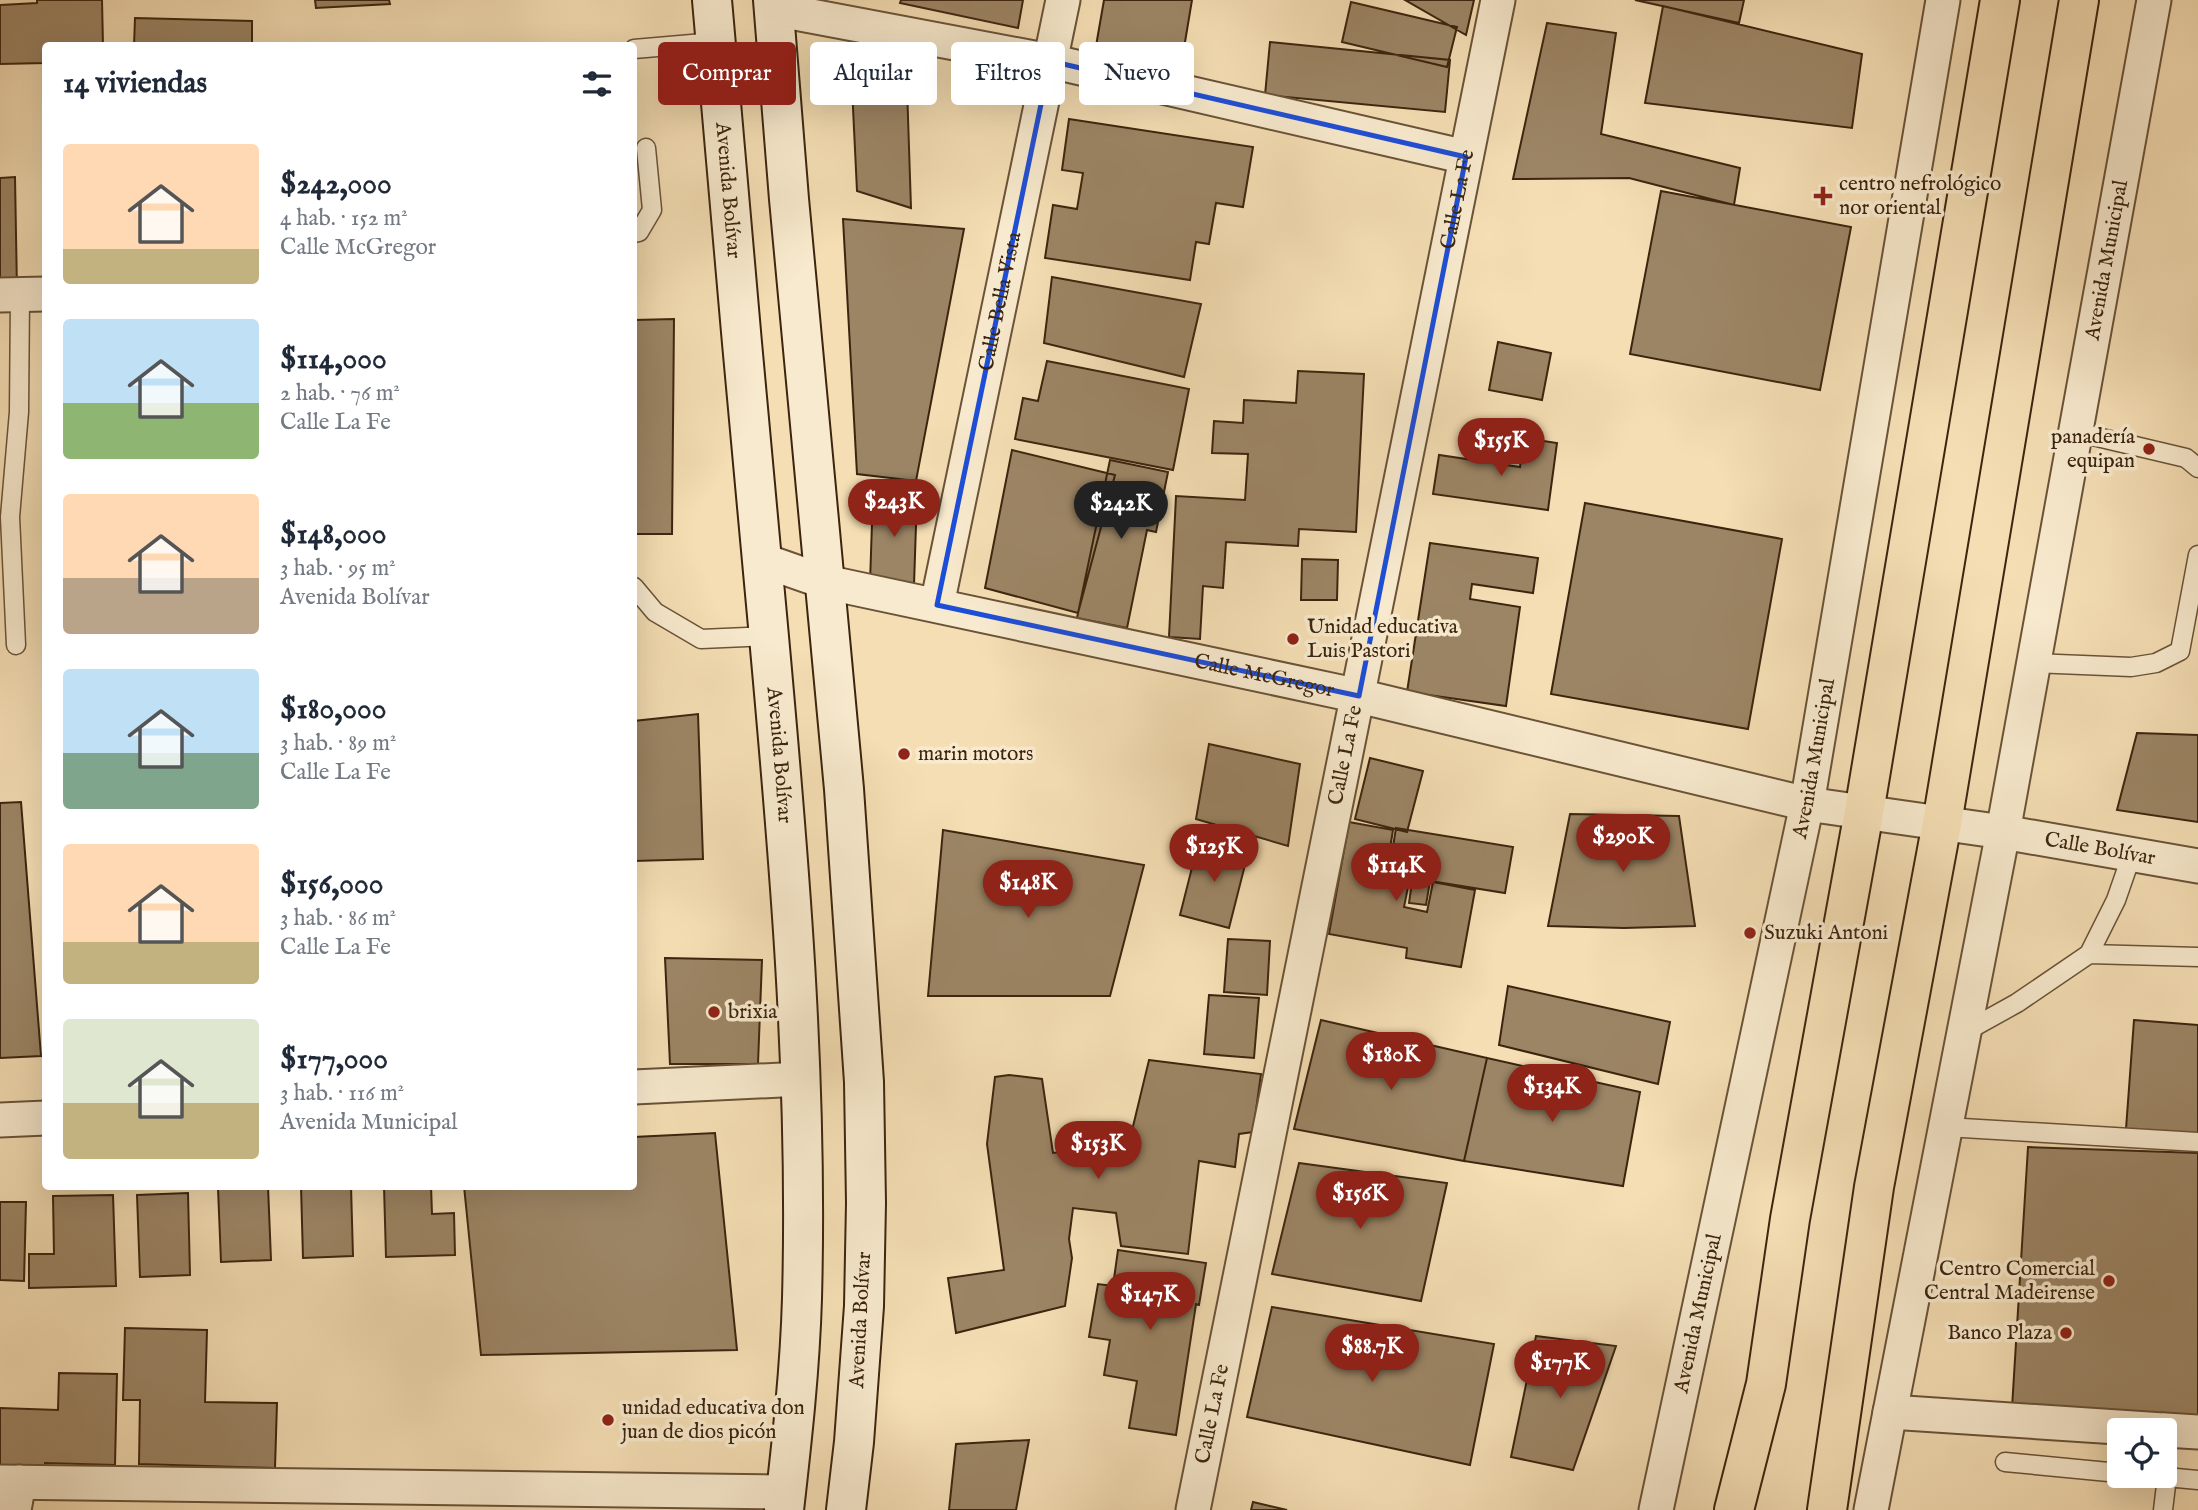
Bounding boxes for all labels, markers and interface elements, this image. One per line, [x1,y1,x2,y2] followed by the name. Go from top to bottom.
[658,42,796,105] chip: Comprar
[810,42,937,105] chip: Alquilar
[951,42,1065,105] chip: Filtros
[1079,42,1194,105] chip: Nuevo
[63,65,207,103] text: 14 viviendas
[578,65,616,103] icon: filters
[709,120,748,260] street label: Avenida Bolívar
[1434,147,1481,252] street label: Calle La Fe
[280,166,392,204] text: $242,000
[1839,171,2001,222] place label: centro nefrológico nor oriental
[119,172,203,256] icon: home
[2079,178,2135,343] street label: Avenida Municipal
[1813,186,1833,206] marker: centro nefrológico nor oriental
[280,204,408,233] text: 4 hab. · 152 m²
[973,229,1028,374] street label: Calle Bella Vista
[280,233,436,262] text: Calle McGregor
[280,341,387,379] text: $114,000
[119,347,203,431] icon: home
[280,379,400,408] text: 2 hab. · 76 m²
[280,408,391,437] text: Calle La Fe
[1452,419,1550,478] pin: $155K
[2051,424,2136,475] place label: panadería equipan
[1474,426,1528,455] text: $155K
[2141,441,2157,457] marker: panadería equipan
[845,480,943,539] pin: $243K
[1072,482,1170,541] pin: $242K
[864,487,924,516] text: $243K
[1090,489,1152,518] text: $242K
[280,516,386,554] text: $148,000
[119,522,203,606] icon: home
[280,554,396,583] text: 3 hab. · 95 m²
[280,583,430,612] text: Avenida Bolívar
[1307,614,1459,665] place label: Unidad educativa Luis Pastori
[1285,631,1301,647] marker: Unidad educativa Luis Pastori
[1192,648,1337,704] street label: Calle McGregor
[1786,676,1842,842] street label: Avenida Municipal
[760,685,799,824] street label: Avenida Bolívar
[280,691,386,729] text: $180,000
[119,697,203,781] icon: home
[1322,703,1369,808] street label: Calle La Fe
[280,729,396,758] text: 3 hab. · 89 m²
[918,741,1033,768] place label: marin motors
[896,746,912,762] marker: marin motors
[280,758,391,787] text: Calle La Fe
[1574,814,1672,874] pin: $290K
[1592,822,1654,851] text: $290K
[1165,824,1263,884] pin: $125K
[2042,826,2158,872] street label: Calle Bolívar
[1186,832,1243,861] text: $125K
[1347,844,1445,903] pin: $114K
[1367,851,1425,880] text: $114K
[979,860,1077,920] pin: $148K
[280,866,383,904] text: $156,000
[999,868,1057,897] text: $148K
[119,872,203,956] icon: home
[280,904,396,933] text: 3 hab. · 86 m²
[1764,920,1888,947] place label: Suzuki Antoni
[1742,925,1758,941] marker: Suzuki Antoni
[280,933,391,962] text: Calle La Fe
[728,999,778,1026] place label: brixia
[706,1004,722,1020] marker: brixia
[1342,1032,1440,1092] pin: $180K
[1362,1040,1420,1069] text: $180K
[280,1041,388,1079] text: $177,000
[119,1047,203,1131] icon: home
[1503,1064,1601,1124] pin: $134K
[1523,1072,1581,1101] text: $134K
[280,1079,404,1108] text: 3 hab. · 116 m²
[280,1108,458,1137] text: Avenida Municipal
[1049,1122,1147,1181] pin: $153K
[1071,1129,1125,1158] text: $153K
[1311,1172,1409,1231] pin: $156K
[1332,1179,1388,1208] text: $156K
[1668,1231,1728,1397] street label: Avenida Municipal
[844,1251,878,1390] street label: Avenida Bolívar
[1924,1256,2095,1307] place label: Centro Comercial Central Madeirense
[1101,1272,1199,1332] pin: $147K
[2101,1273,2117,1289] marker: Centro Comercial Central Madeirense
[1120,1280,1180,1309] text: $147K
[1947,1320,2053,1347] place label: Banco Plaza
[1315,1324,1429,1384] pin: $88.7K
[2058,1325,2074,1341] marker: Banco Plaza
[1341,1332,1403,1361] text: $88.7K
[1511,1340,1609,1400] pin: $177K
[1530,1348,1590,1377] text: $177K
[1189,1361,1236,1466] street label: Calle La Fe
[620,1395,805,1446] place label: unidad educativa don juan de dios picón
[600,1412,616,1428] marker: unidad educativa don juan de dios picón
[2107,1418,2177,1488] map controls
[2107,1418,2177,1488] button: locate

